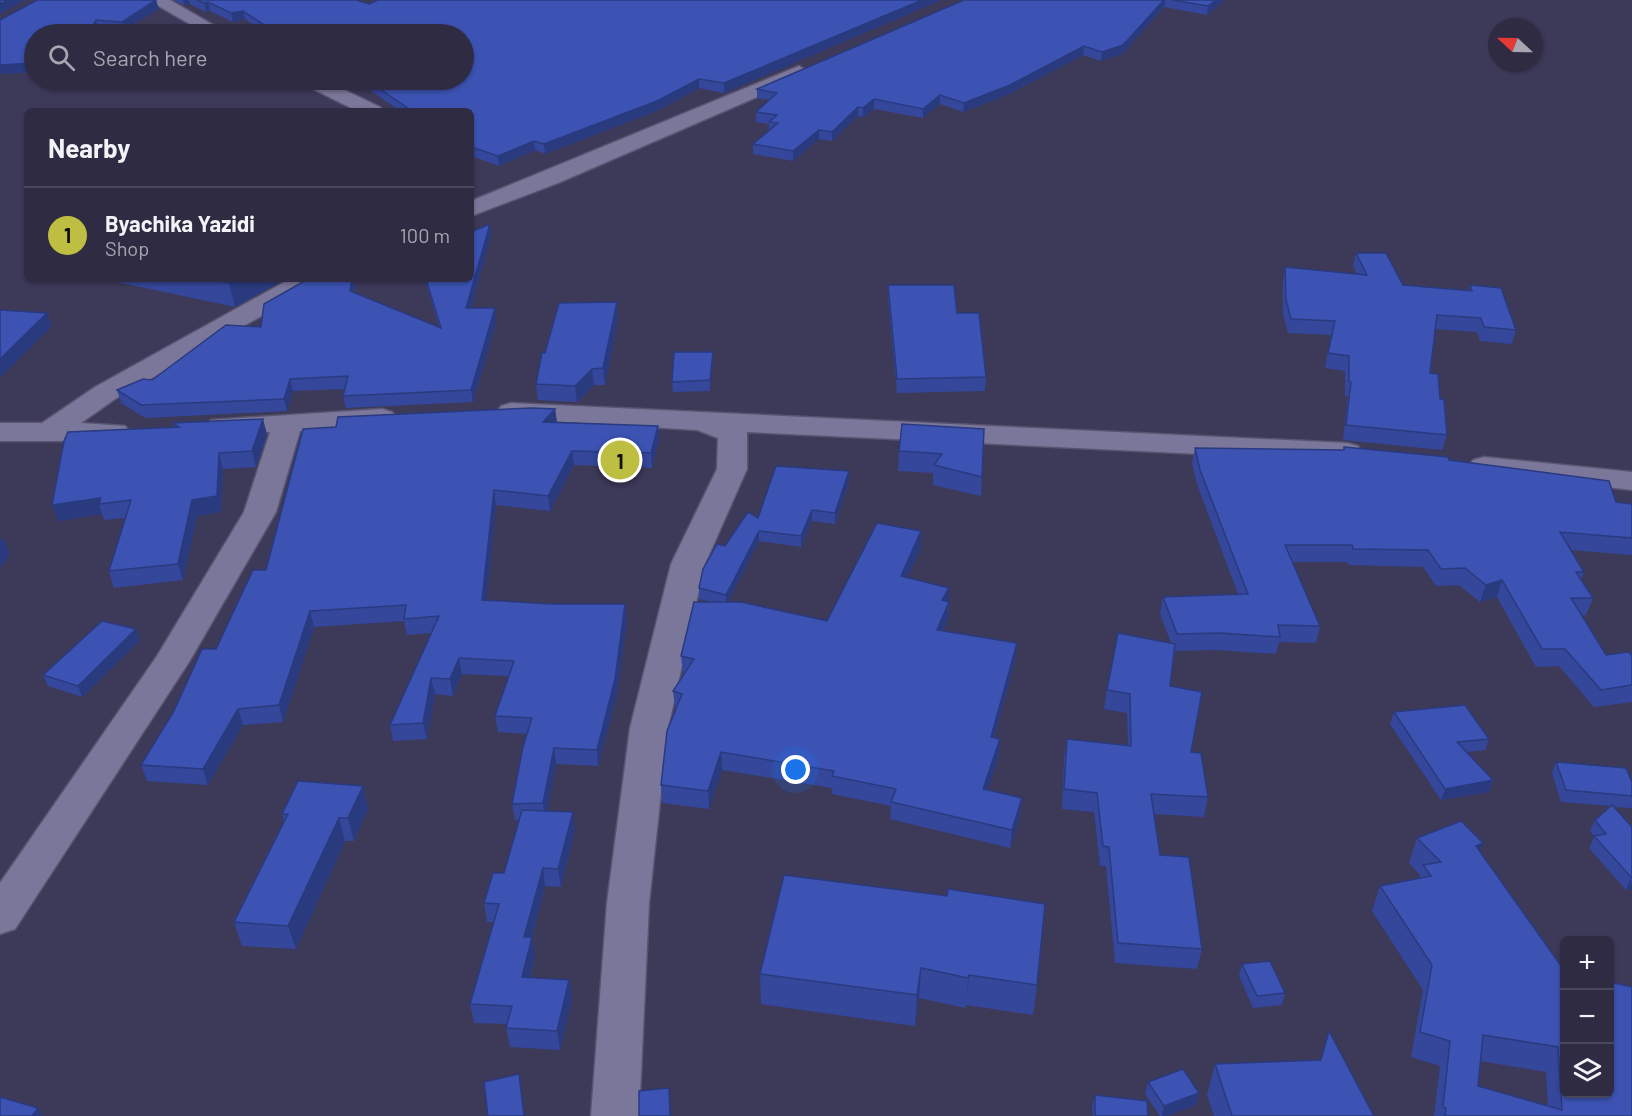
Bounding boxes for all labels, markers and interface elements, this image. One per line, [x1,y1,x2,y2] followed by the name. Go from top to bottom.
[1488,18,1542,72] north arrow
[24,24,474,90] search box
[45,41,78,74] icon: search
[93,44,207,70] text: Search here
[48,132,130,163] text: Nearby
[105,210,255,236] text: Byachika Yazidi
[64,223,71,247] text: 1
[400,223,450,247] text: 100 m
[105,236,149,260] text: Shop
[600,438,640,482] pin: 1
[781,755,810,784] your location
[1560,936,1614,1098] map controls
[1560,936,1614,990] button: +
[1560,990,1614,1044] button: −
[1560,1044,1614,1098] button: layers

